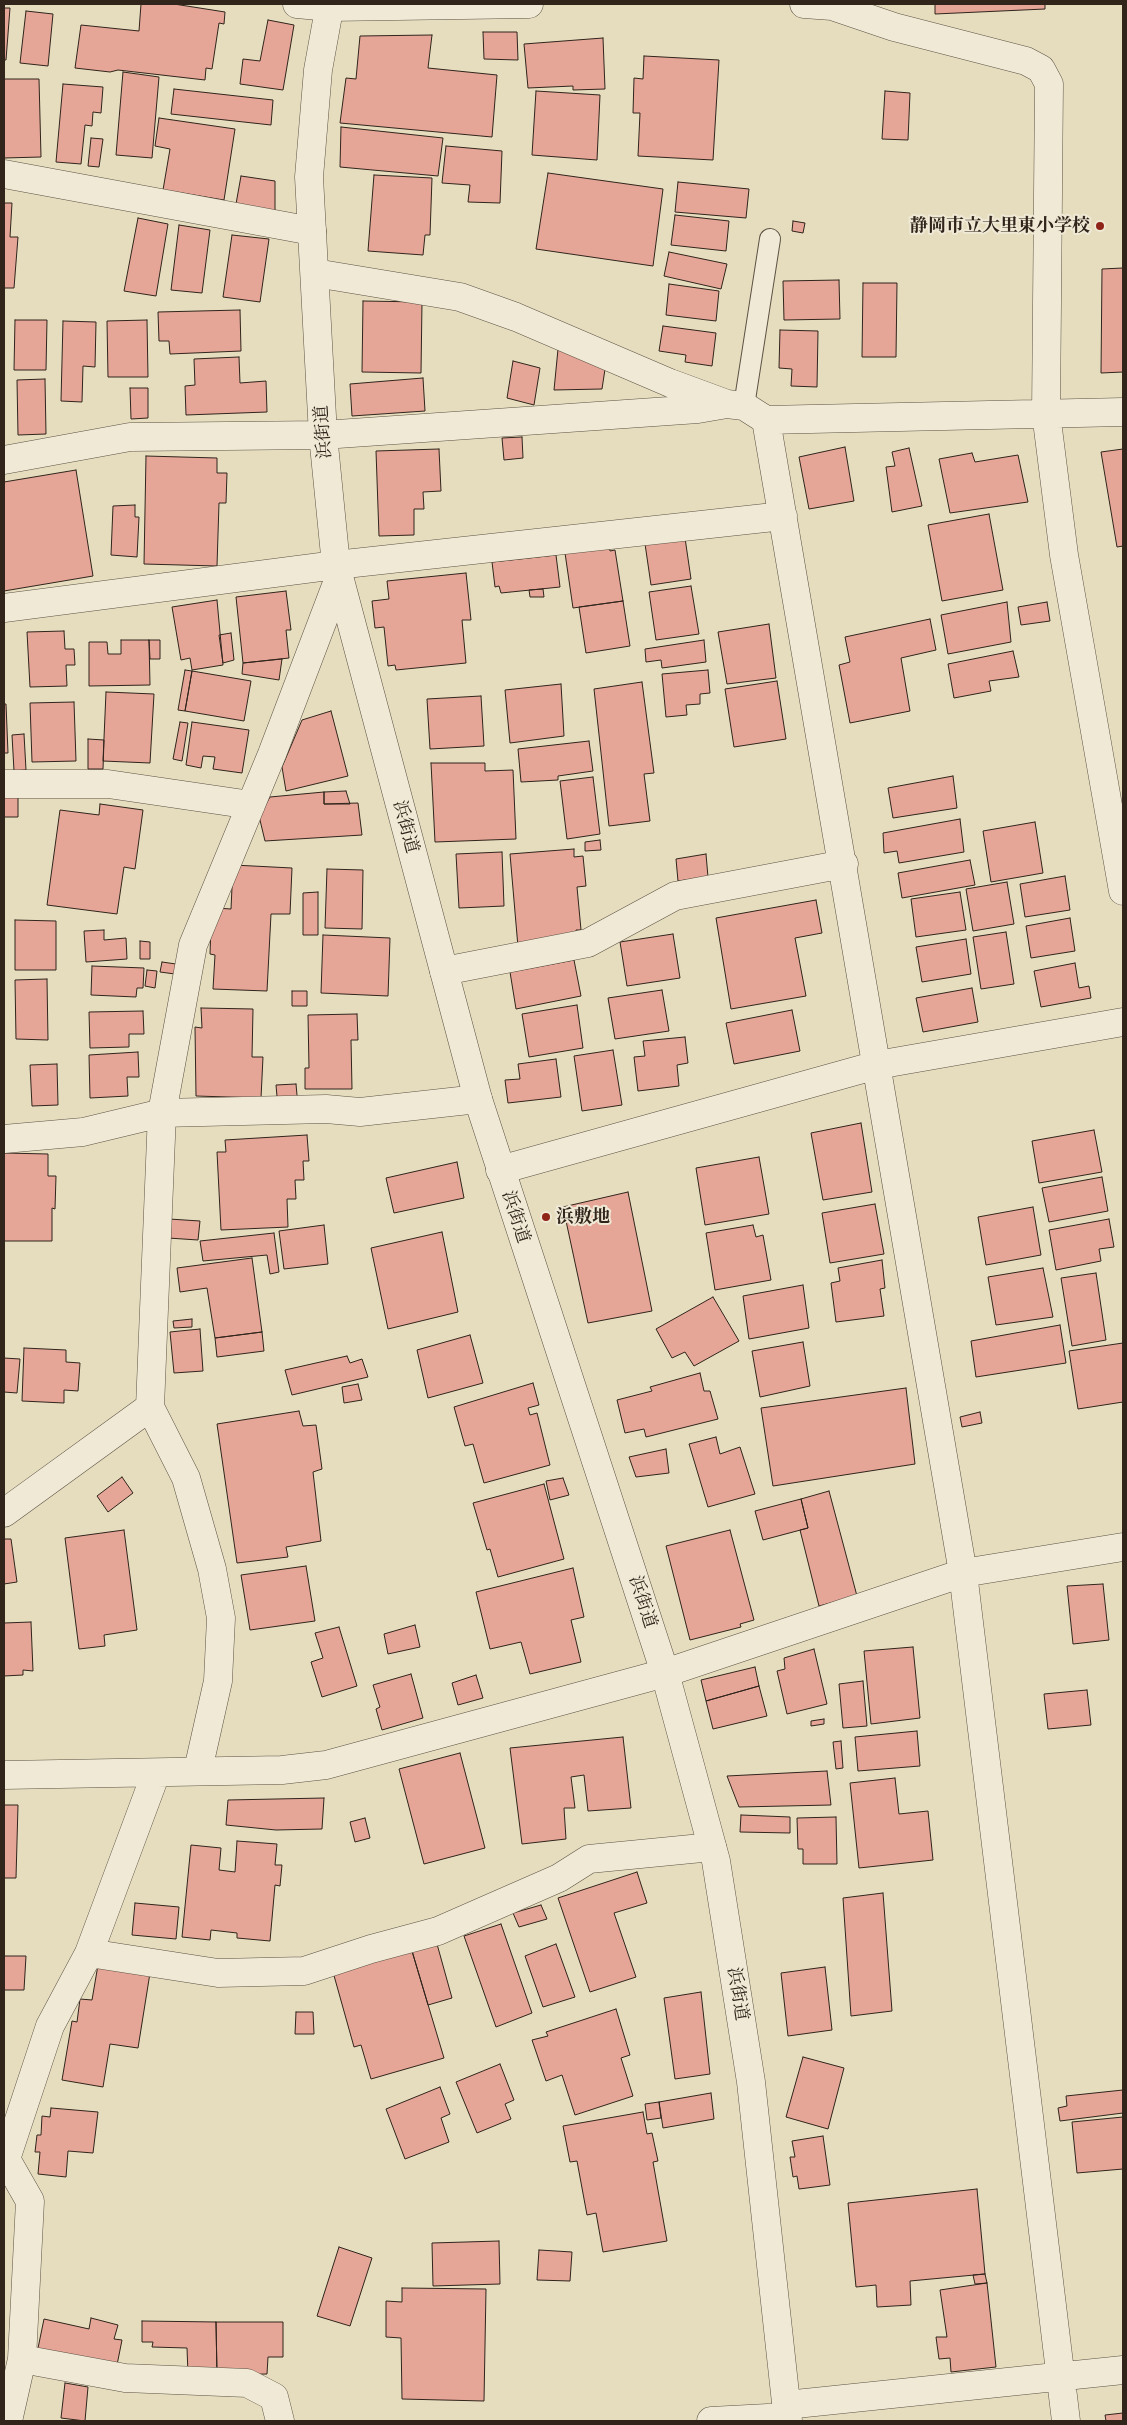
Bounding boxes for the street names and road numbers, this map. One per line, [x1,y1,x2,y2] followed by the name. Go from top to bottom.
[311,404,337,460] street label: 浜街道
[388,798,422,856] street label: 浜街道
[496,1188,534,1246] street label: 浜街道
[623,1573,661,1631] street label: 浜街道
[722,1966,752,2022] street label: 浜街道

